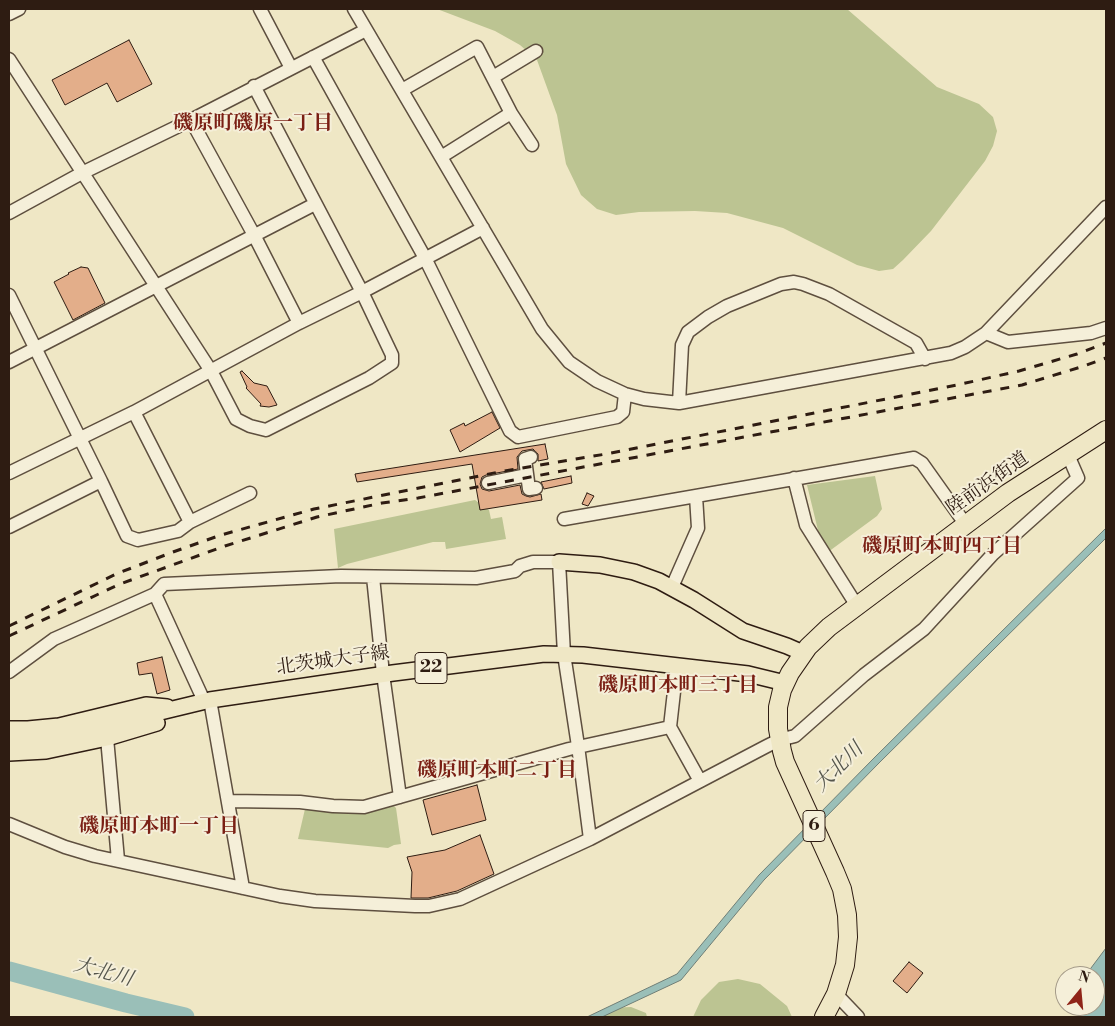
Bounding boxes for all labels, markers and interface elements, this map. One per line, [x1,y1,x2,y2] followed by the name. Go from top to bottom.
[173,112,333,136] district label: 磯原町磯原一丁目
[943,447,1033,521] street label: 陸前浜街道
[862,535,1022,559] district label: 磯原町本町四丁目
[275,642,391,680] street label: 北茨城大子線
[415,652,447,684] road number: 22
[598,674,758,698] district label: 磯原町本町三丁目
[809,738,869,798] water label: 大北川
[417,759,577,783] district label: 磯原町本町二丁目
[803,810,825,841] road number: 6
[79,815,239,839] district label: 磯原町本町一丁目
[71,954,135,992] water label: 大北川
[1055,966,1105,1016] north arrow
[1076,967,1092,988] text: N

